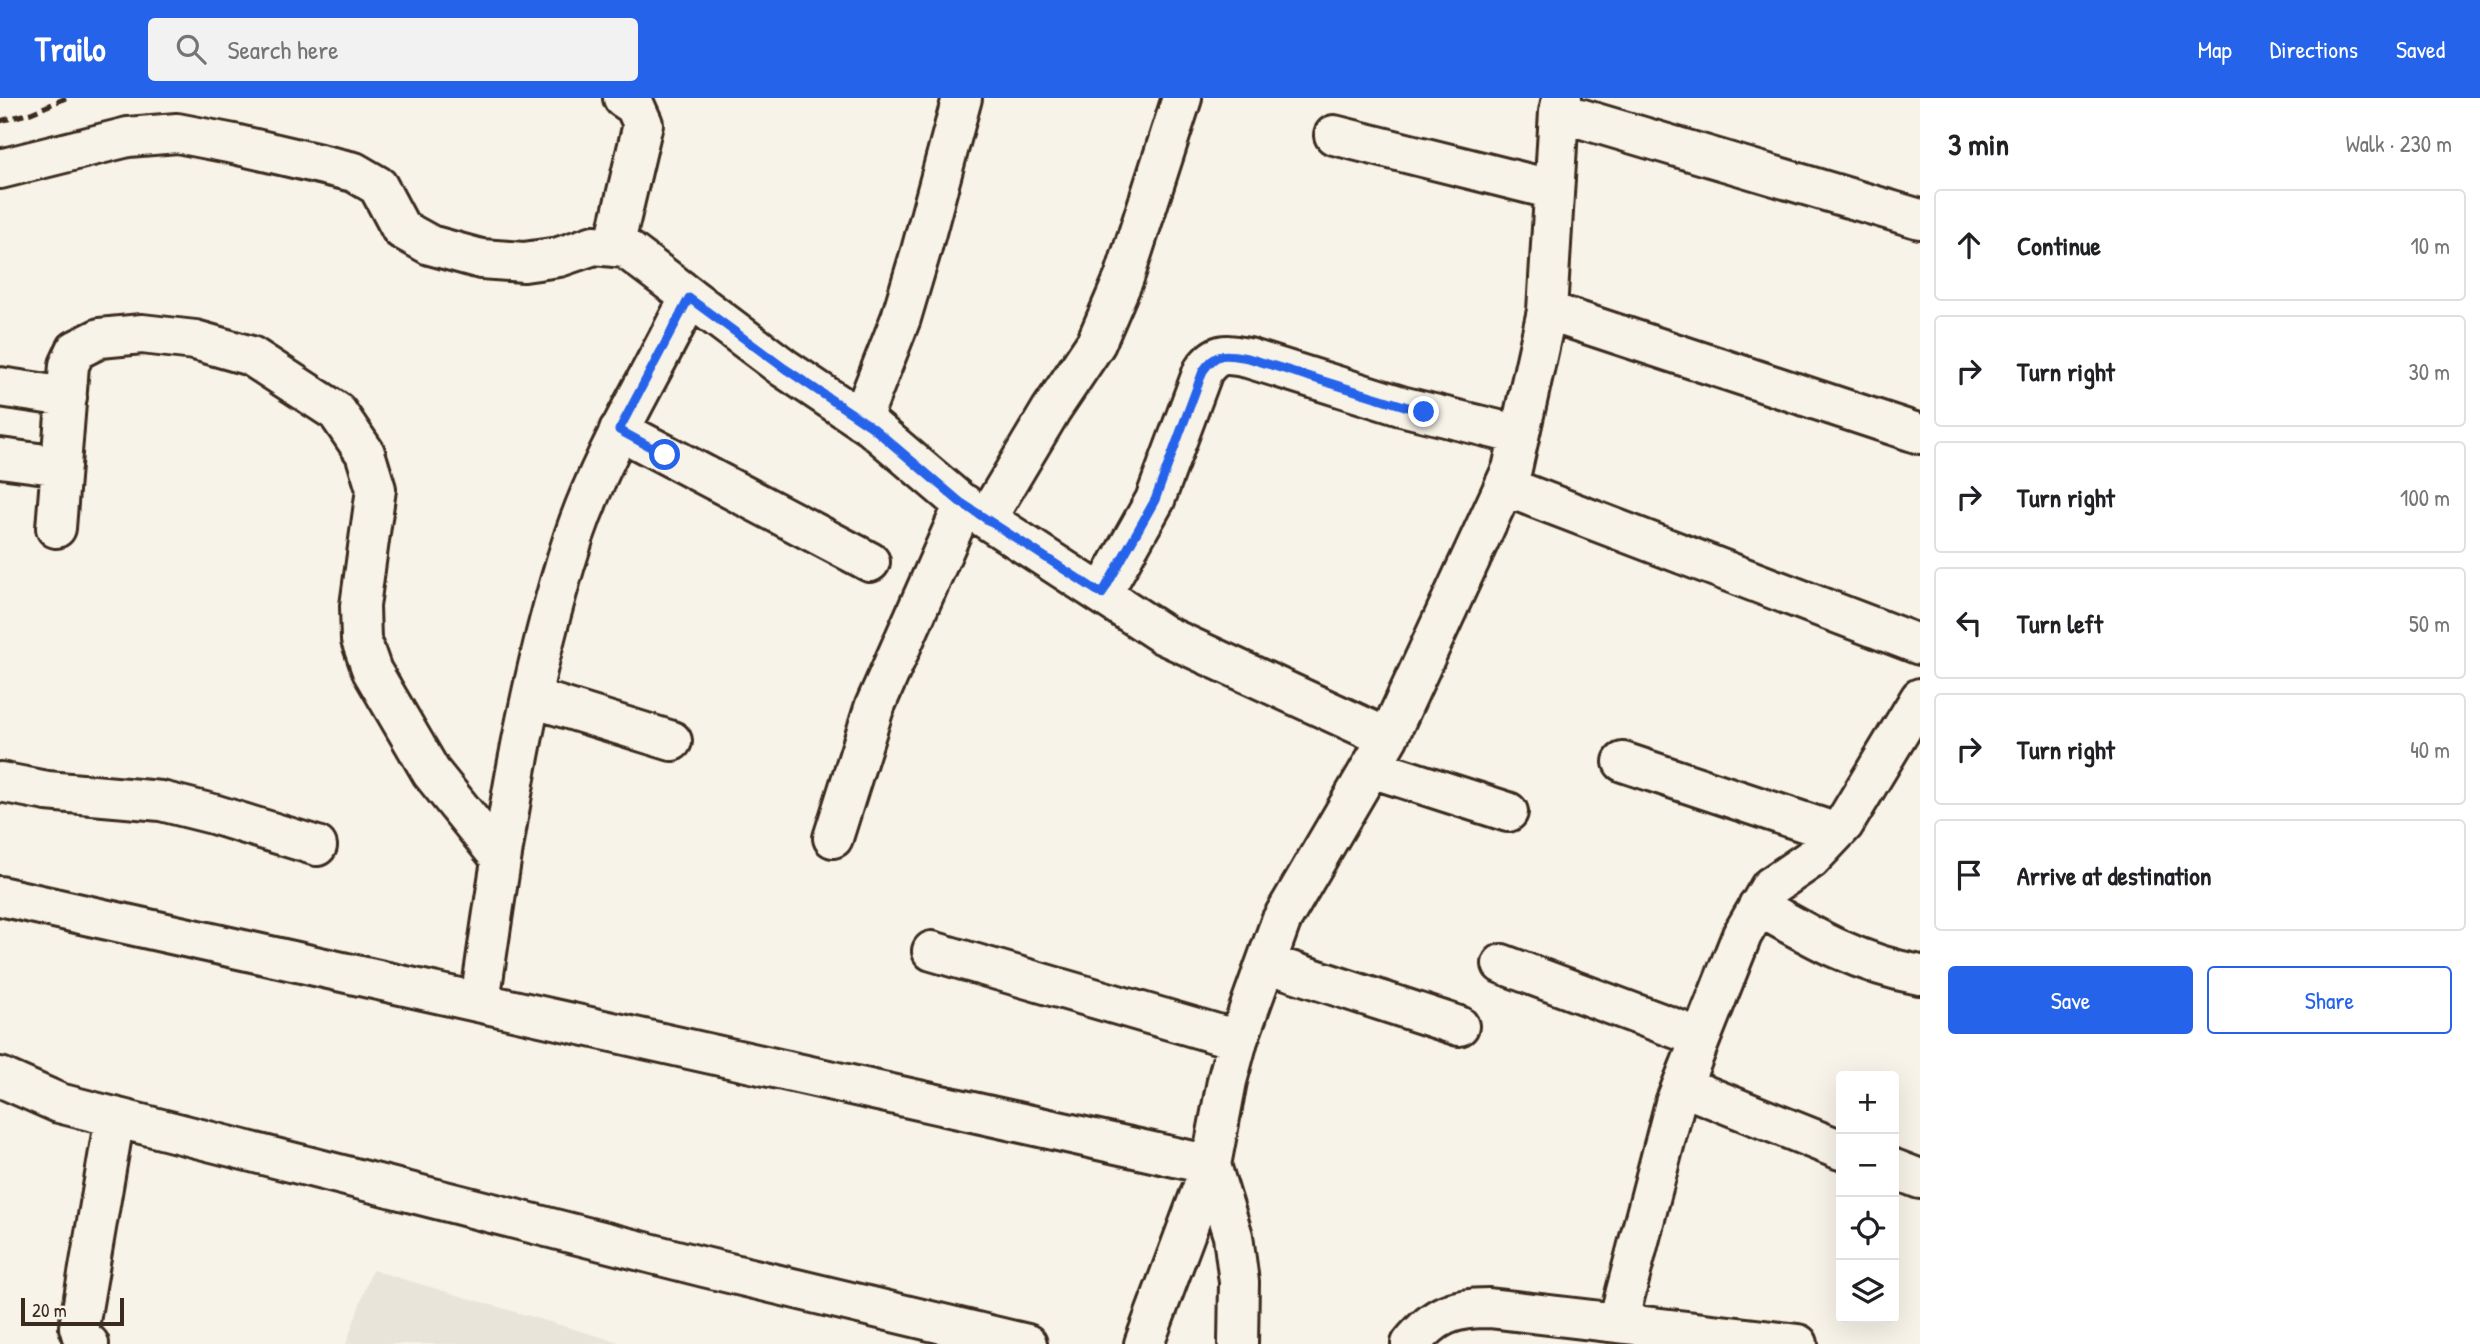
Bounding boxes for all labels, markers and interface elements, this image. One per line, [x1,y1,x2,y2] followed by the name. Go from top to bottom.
[148,18,638,81] search box
[35,27,106,71] text: Trailo
[172,30,210,68] icon: search
[228,32,339,67] text: Search here
[2198,33,2232,65] text: Map
[2270,33,2358,65] text: Directions
[2396,33,2445,65] text: Saved
[1948,124,2009,164] text: 3 min
[2346,128,2452,159] text: Walk · 230 m
[1950,226,1988,264] icon: ahead
[2017,228,2101,263] text: Continue
[2410,230,2450,261] text: 10 m
[1950,352,1988,390] icon: right
[2017,354,2115,389] text: Turn right
[2408,356,2450,387] text: 30 m
[1408,396,1439,427] route end
[649,439,680,470] route start
[1950,478,1988,516] icon: right
[2017,480,2115,515] text: Turn right
[2400,482,2450,513] text: 100 m
[1950,604,1988,642] icon: left
[2017,606,2103,641] text: Turn left
[2409,608,2450,639] text: 50 m
[1950,730,1988,768] icon: right
[2017,732,2115,767] text: Turn right
[2410,734,2450,765] text: 40 m
[1950,856,1988,894] icon: arrive
[2017,858,2212,893] text: Arrive at destination
[1948,966,2193,1034] button: Save
[2207,966,2452,1034] button: Share
[1836,1071,1899,1323] map controls
[1836,1071,1899,1134] button: +
[1836,1134,1899,1197] button: −
[1836,1197,1899,1260] button: locate
[1836,1260,1899,1323] button: layers
[21,1295,124,1327] scale bar
[32,1297,67,1323] text: 20 m

